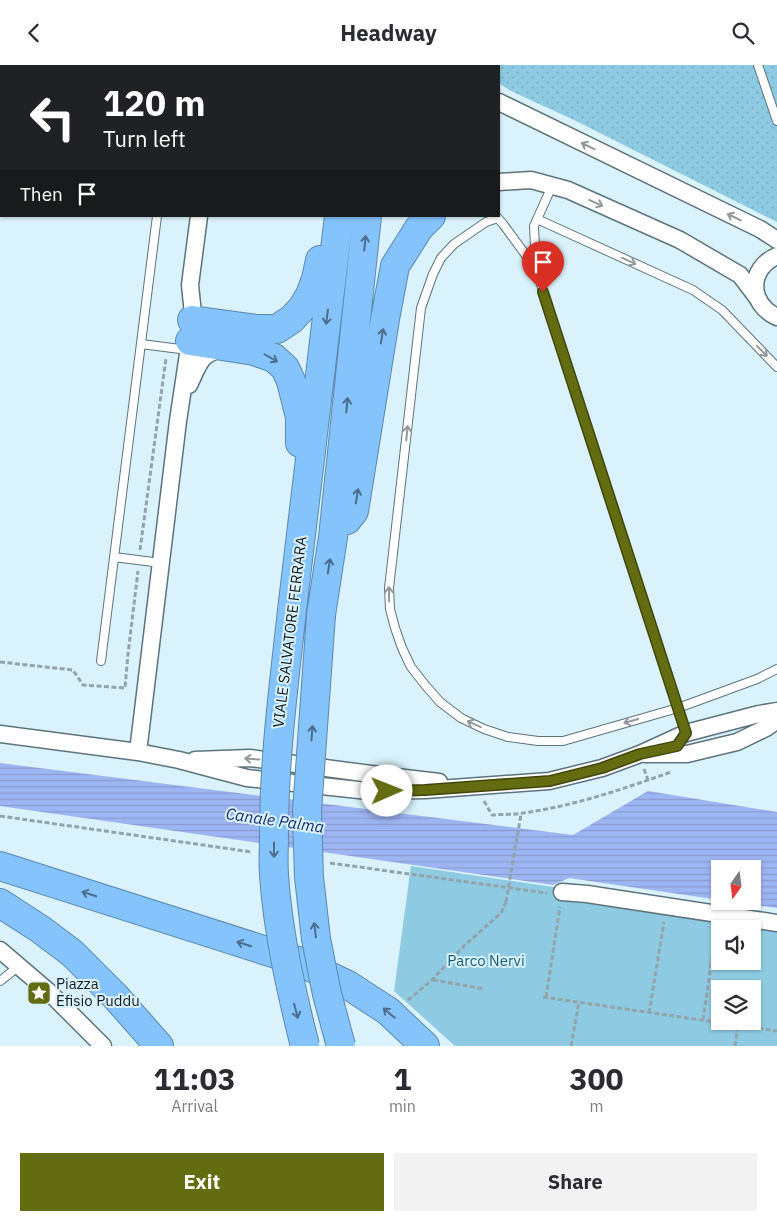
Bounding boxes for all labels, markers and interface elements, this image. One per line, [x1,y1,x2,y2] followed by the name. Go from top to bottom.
[340,18,437,47] text: Headway
[20,19,48,47] icon: back
[729,19,757,47] icon: search
[103,80,206,126] text: 120 m
[20,85,85,150] icon: left
[103,124,186,153] text: Turn left
[581,141,596,150] one-way arrow
[73,180,101,208] icon: arrive
[20,182,63,206] text: Then
[588,198,603,208] one-way arrow
[727,211,742,221] one-way arrow
[360,236,370,252] one-way arrow
[522,241,564,292] pin
[529,248,557,276] icon: arrive
[621,257,636,267] one-way arrow
[322,309,332,325] one-way arrow
[377,328,387,344] one-way arrow
[756,345,768,357] one-way arrow
[264,354,278,364] one-way arrow
[343,397,352,413] one-way arrow
[402,425,412,441] one-way arrow
[352,488,362,504] one-way arrow
[268,535,311,729] street label: VIALE SALVATORE FERRARA
[324,559,334,575] one-way arrow
[385,586,394,602] one-way arrow
[623,717,639,727] one-way arrow
[467,718,482,728] one-way arrow
[307,726,317,742] one-way arrow
[244,754,260,763] one-way arrow
[360,764,412,816] position arrow
[225,803,325,837] water label: Canale Palma
[269,842,279,858] one-way arrow
[711,860,761,910] north arrow
[711,860,761,1030] map controls
[82,889,97,898] one-way arrow
[711,920,761,970] button: sound
[310,923,320,939] one-way arrow
[236,939,252,948] one-way arrow
[447,951,525,970] park label: Parco Nervi
[56,974,140,1010] place label: Piazza Efisio Puddu
[26,980,52,1006] place icon: Piazza Efisio Puddu
[711,980,761,1030] button: layers
[292,1002,301,1018] one-way arrow
[383,1007,396,1019] one-way arrow
[154,1059,235,1098] text: 11:03
[393,1059,411,1098] text: 1
[569,1059,623,1098] text: 300
[171,1096,218,1116] text: Arrival
[389,1096,416,1116] text: min
[589,1096,603,1116] text: m
[20,1153,384,1211] button: Exit
[394,1153,757,1211] button: Share

